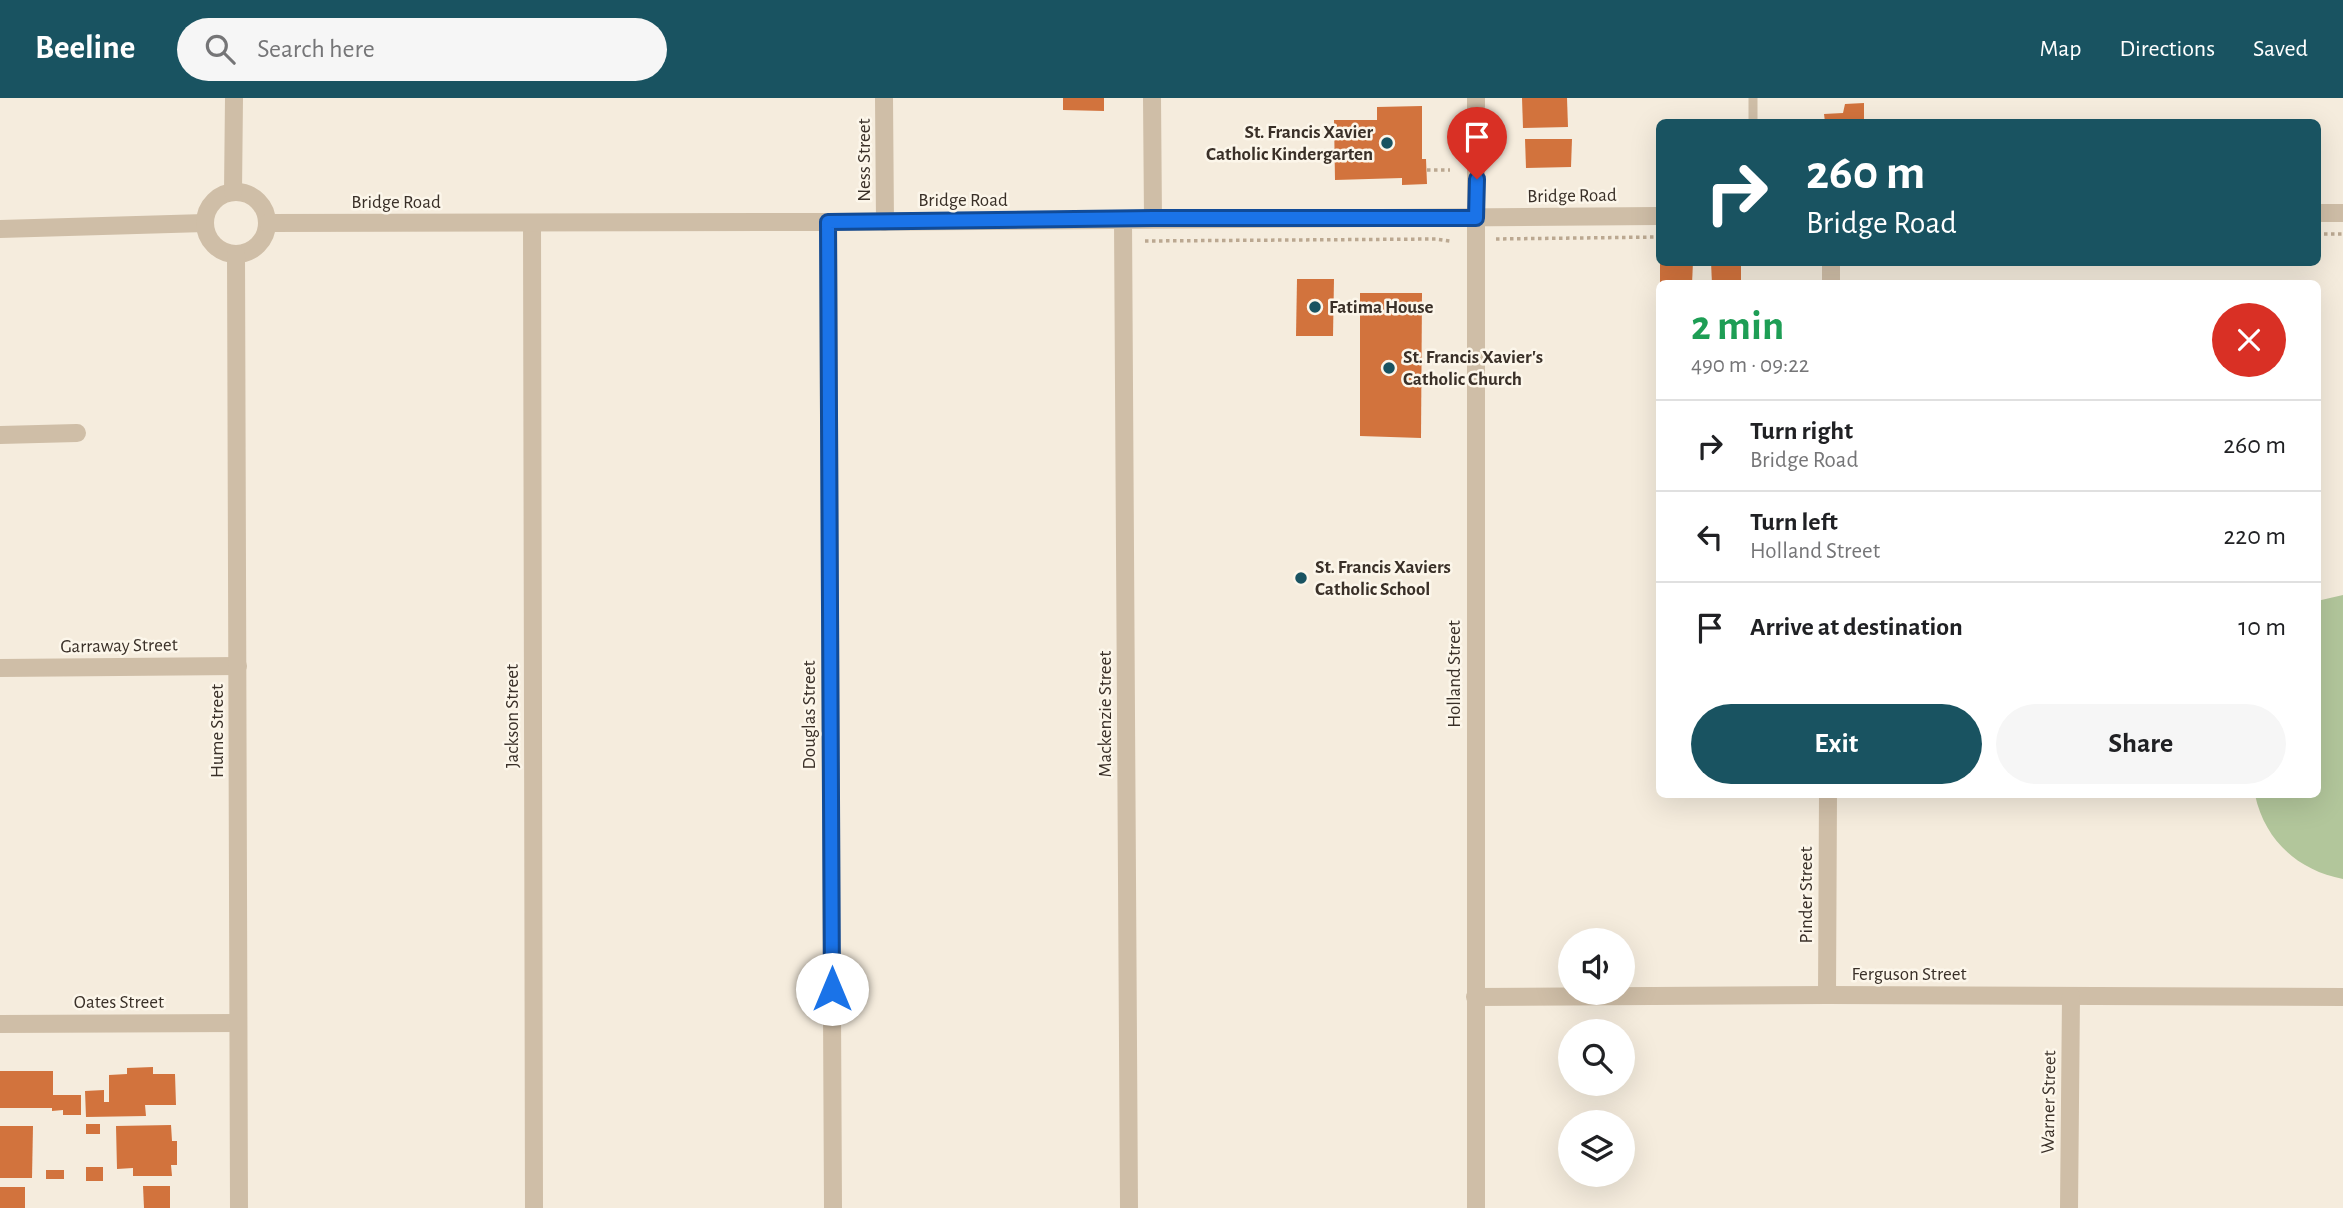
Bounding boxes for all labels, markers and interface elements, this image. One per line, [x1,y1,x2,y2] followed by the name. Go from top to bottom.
[177,18,667,81] search box
[201,30,239,68] icon: search
[35,32,135,65] text: Beeline
[257,36,375,62] text: Search here
[2039,37,2081,61] text: Map
[2119,37,2215,61] text: Directions
[2253,37,2308,61] text: Saved
[1447,107,1507,179] pin
[855,118,874,202] street label: Ness Street
[1458,118,1496,156] icon: arrive
[1206,123,1373,164] place label: St. Francis Xavier Catholic Kindergarten
[1379,135,1395,151] marker: St. Francis Xavier Catholic Kindergarten
[1691,147,1782,238] icon: right
[1806,149,1925,198] text: 260 m
[1527,186,1617,206] street label: Bridge Road
[918,191,1008,210] street label: Bridge Road
[351,193,441,212] street label: Bridge Road
[1806,207,1957,239] text: Bridge Road
[1329,298,1433,317] place label: Fatima House
[1307,299,1323,315] marker: Fatima House
[2212,303,2286,377] button: close
[1691,305,1784,347] text: 2 min
[1403,348,1543,389] place label: St. Francis Xavier's Catholic Church
[1691,354,1809,377] text: 490 m · 09:22
[1381,360,1397,376] marker: St. Francis Xavier's Catholic Church
[1750,418,1853,444] text: Turn right
[1691,427,1729,465] icon: right
[2223,432,2286,458] text: 260 m
[1750,449,1858,472] text: Bridge Road
[1750,509,1838,535] text: Turn left
[1691,518,1729,556] icon: left
[2224,523,2286,549] text: 220 m
[1750,540,1880,563] text: Holland Street
[1315,558,1451,599] place label: St. Francis Xaviers Catholic School
[1293,570,1309,586] marker: St. Francis Xaviers Catholic School
[1691,609,1729,647] icon: arrive
[1750,614,1963,640] text: Arrive at destination
[2238,614,2286,640] text: 10 m
[1445,620,1464,728] street label: Holland Street
[60,635,178,657] street label: Garraway Street
[1096,651,1115,777] street label: Mackenzie Street
[800,661,819,769] street label: Douglas Street
[503,664,522,768] street label: Jackson Street
[208,684,227,778] street label: Hume Street
[1691,704,1982,784] button: Exit
[1996,704,2286,784] button: Share
[1797,847,1816,943] street label: Pinder Street
[1558,928,1635,1187] map controls
[1558,928,1635,1005] button: sound
[795,952,869,1026] position arrow
[1851,965,1967,984] street label: Ferguson Street
[74,993,164,1012] street label: Oates Street
[1558,1019,1635,1096] button: search
[2039,1050,2059,1154] street label: Warner Street
[1558,1110,1635,1187] button: layers

